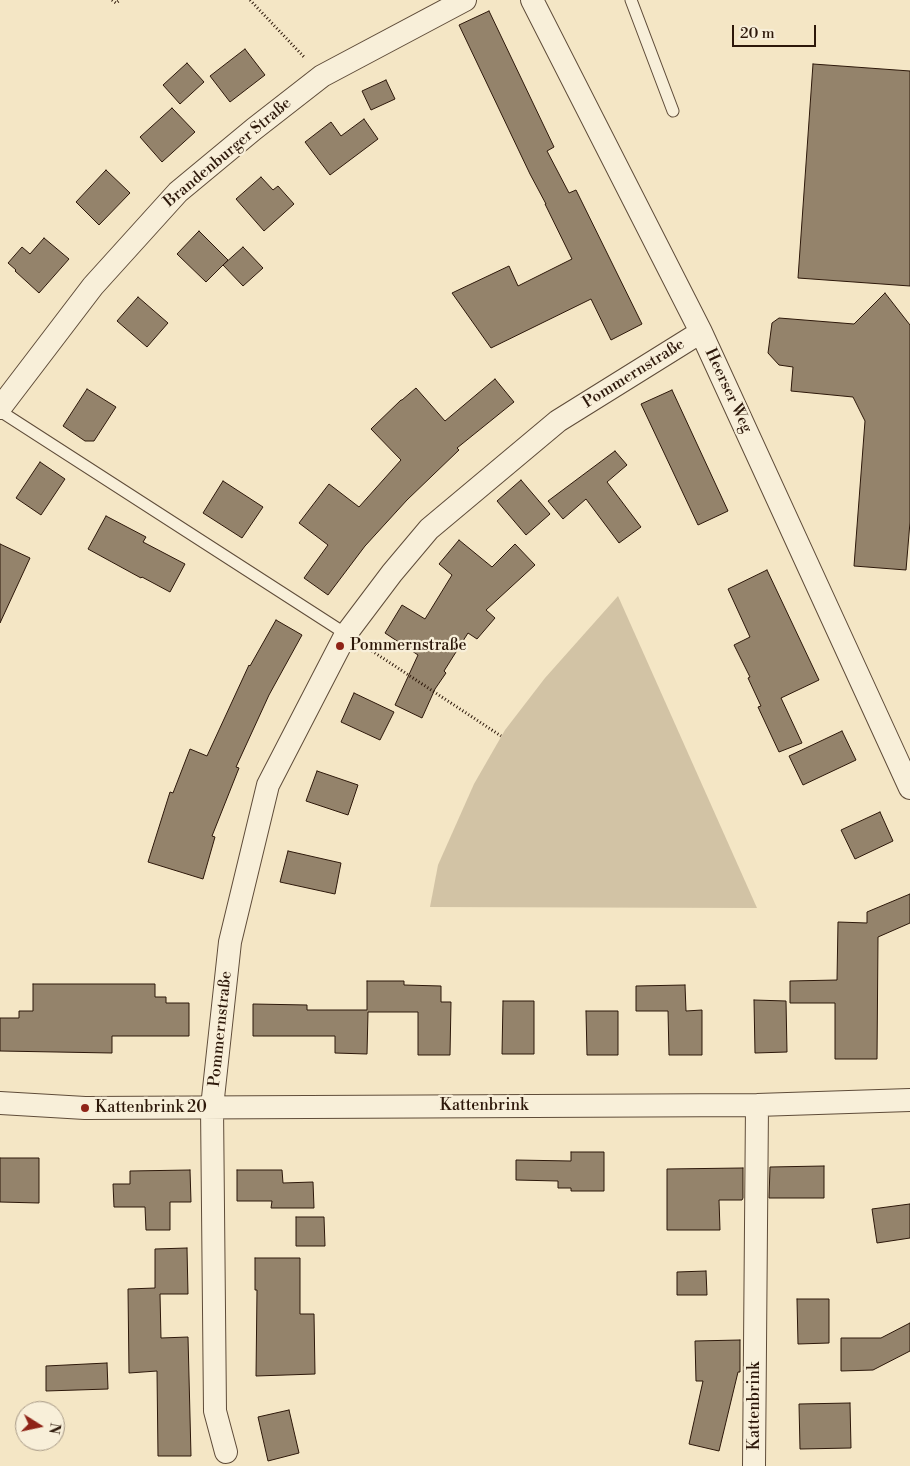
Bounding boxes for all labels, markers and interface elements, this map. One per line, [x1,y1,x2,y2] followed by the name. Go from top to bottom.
[735,15,819,47] scale bar
[740,24,775,43] text: 20 m
[160,94,296,212] street label: Brandenburger Straße
[580,335,688,413] street label: Pommernstraße
[700,346,756,436] street label: Heerser Weg
[350,636,466,656] place label: Pommernstraße
[334,640,346,652] marker: Pommernstraße
[205,970,237,1088] street label: Pommernstraße
[440,1096,528,1116] street label: Kattenbrink
[95,1098,207,1118] place label: Kattenbrink 20
[79,1102,91,1114] marker: Kattenbrink 20
[745,1362,765,1450] street label: Kattenbrink
[15,1401,65,1451] north arrow
[44,1421,64,1435] text: N

